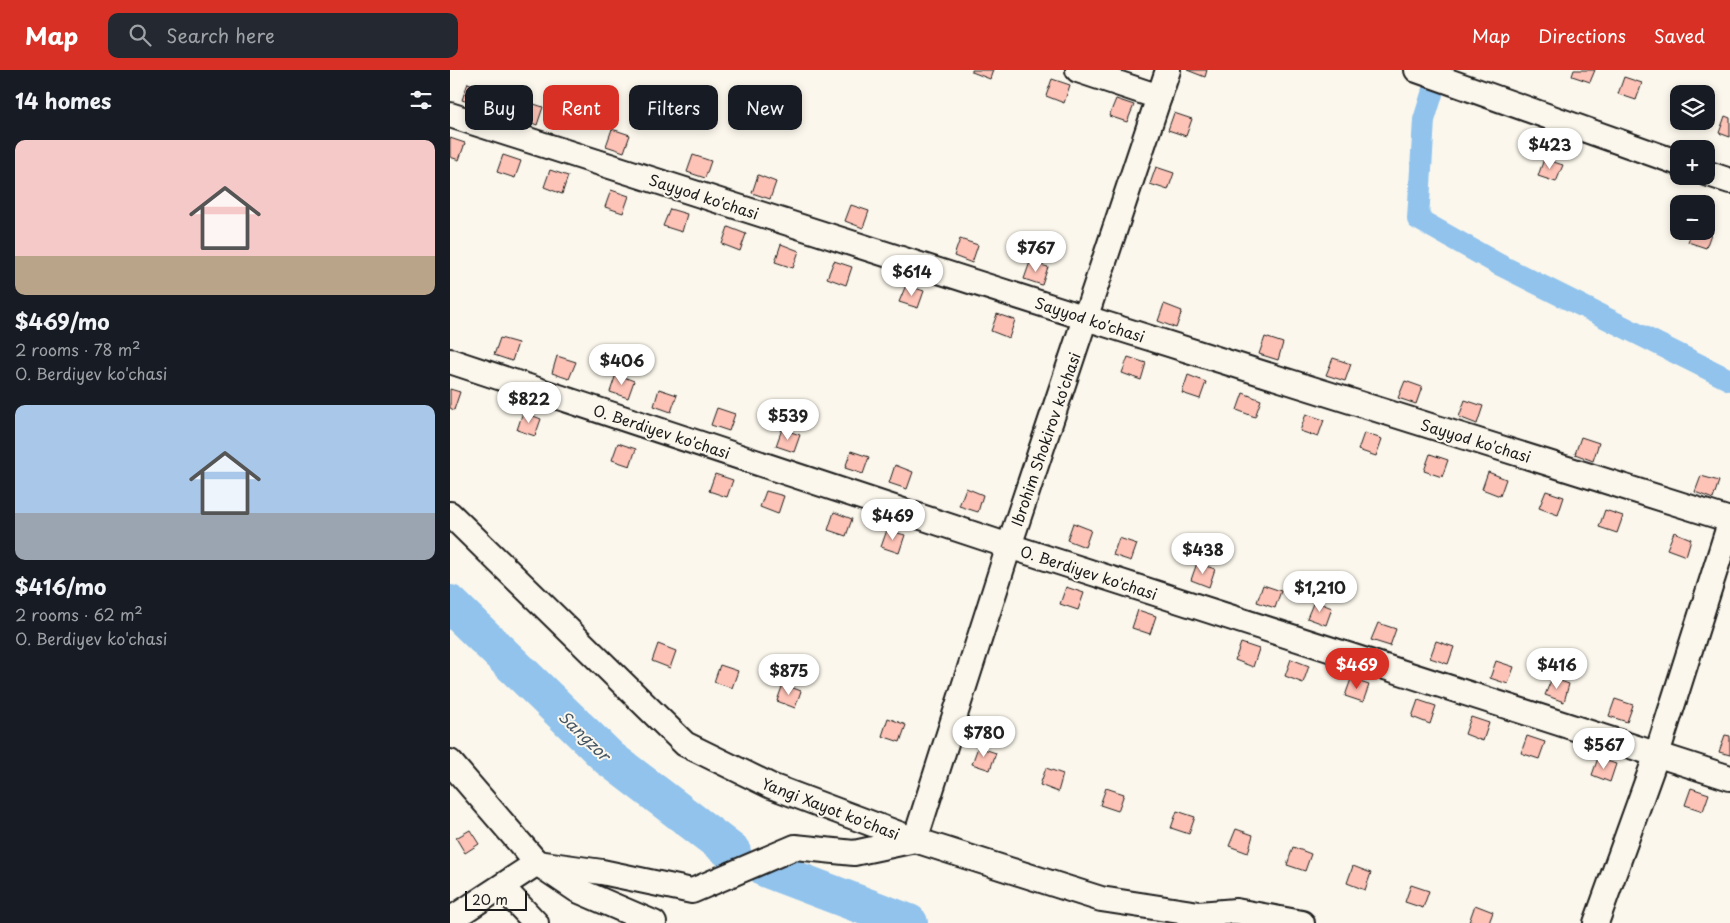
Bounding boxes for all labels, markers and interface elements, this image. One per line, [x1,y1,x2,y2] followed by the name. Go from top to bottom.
[108,13,458,58] search box
[25,17,78,53] text: Map
[126,21,154,49] icon: search
[166,21,275,49] text: Search here
[1472,22,1510,49] text: Map
[1538,22,1626,49] text: Directions
[1654,22,1705,49] text: Saved
[15,84,111,116] text: 14 homes
[465,85,533,130] chip: Buy
[543,85,619,130] chip: Rent
[629,85,718,130] chip: Filters
[728,85,802,130] chip: New
[1670,85,1715,240] map controls
[1670,85,1715,130] button: layers
[407,86,435,114] icon: filters
[1520,128,1580,170] pin: $423
[1529,132,1571,156] text: $423
[1670,140,1715,185] button: +
[646,167,762,225] street label: Sayyod ko'chasi
[180,173,270,263] icon: home
[1670,195,1715,240] button: −
[1006,230,1066,273] pin: $767
[1017,235,1055,259] text: $767
[882,254,942,297] pin: $614
[892,259,932,283] text: $614
[1032,290,1148,348] street label: Sayyod ko'chasi
[15,305,110,337] text: $469/mo
[15,337,141,361] text: 2 rooms · 78 m²
[592,344,652,386] pin: $406
[600,348,644,372] text: $406
[1004,349,1086,529] street label: Ibrohim Shokirov ko'chasi
[15,361,167,385] text: O. Berdiyev ko'chasi
[499,382,559,424] pin: $822
[508,386,550,410] text: $822
[590,398,734,464] street label: O. Berdiyev ko'chasi
[758,398,818,441] pin: $539
[768,403,808,427] text: $539
[1418,412,1534,468] street label: Sayyod ko'chasi
[180,438,270,528] icon: home
[863,498,923,541] pin: $469
[872,503,914,527] text: $469
[1173,532,1233,575] pin: $438
[1182,537,1224,561] text: $438
[1017,539,1161,605] street label: O. Berdiyev ko'chasi
[15,570,106,602] text: $416/mo
[1279,570,1361,613] pin: $1,210
[1294,575,1346,599] text: $1,210
[15,602,143,626] text: 2 rooms · 62 m²
[15,626,167,650] text: O. Berdiyev ko'chasi
[1327,648,1387,690] pin: $469
[1527,648,1587,690] pin: $416
[1336,652,1378,676] text: $469
[1537,652,1577,676] text: $416
[759,654,819,696] pin: $875
[769,658,809,682] text: $875
[554,704,618,768] water label: Sangzor
[954,716,1014,758] pin: $780
[963,720,1005,744] text: $780
[1574,728,1634,770] pin: $567
[1584,732,1624,756] text: $567
[759,771,903,845] street label: Yangi Xayot ko'chasi
[465,888,528,911] scale bar
[472,889,508,910] text: 20 m

